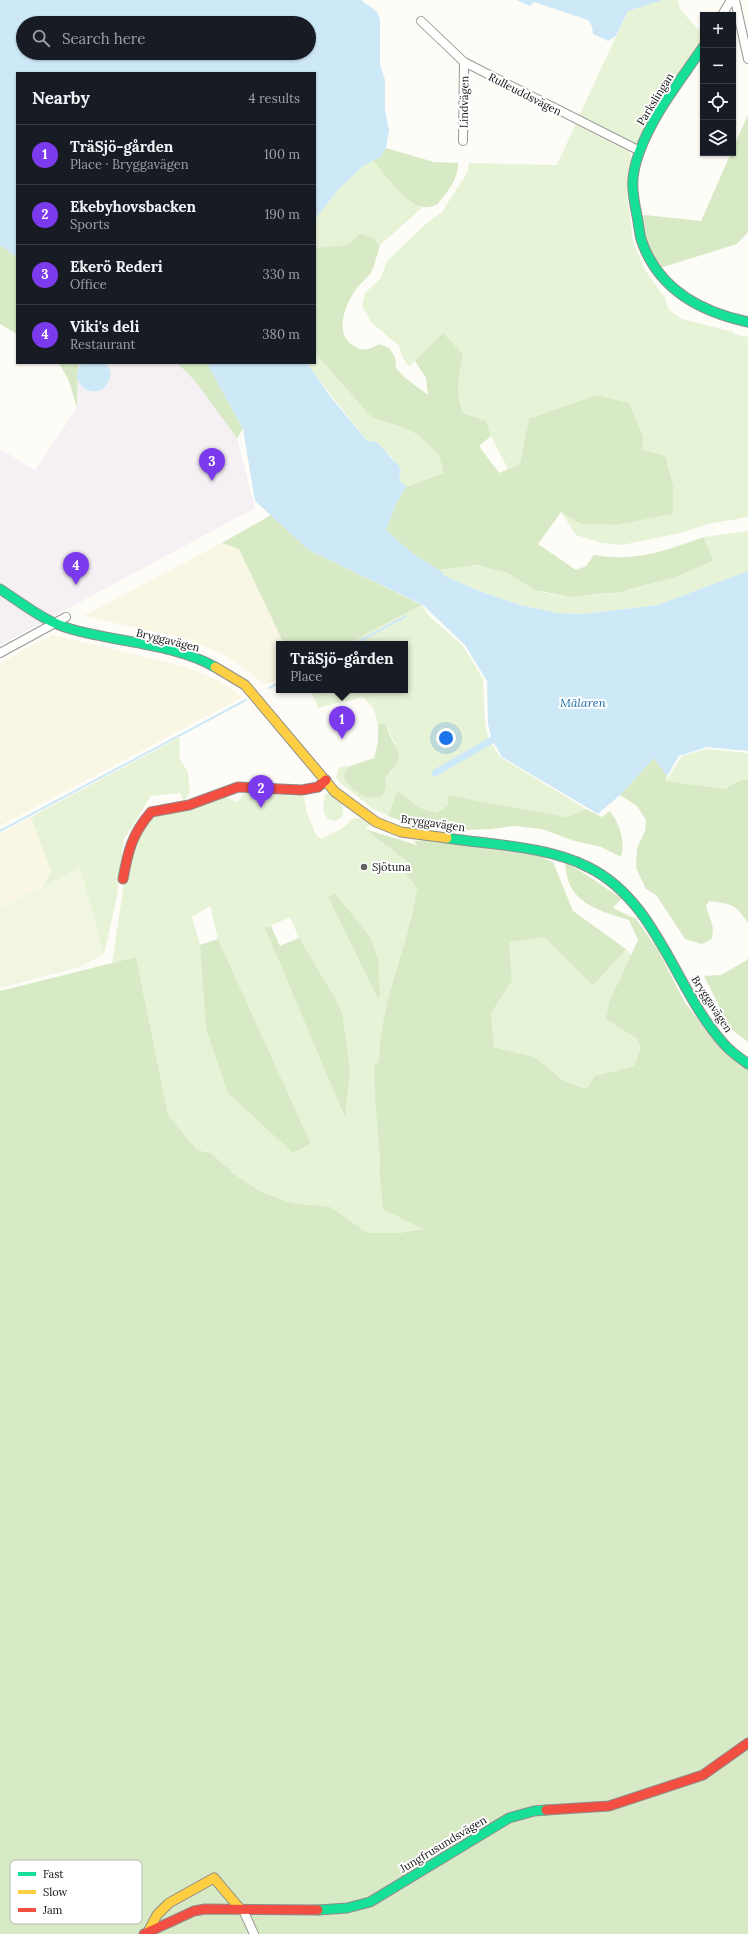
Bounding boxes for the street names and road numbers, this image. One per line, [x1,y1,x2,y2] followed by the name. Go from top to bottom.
[486,70,564,119] street label: Rulleuddsvägen
[633,70,677,128] street label: Parkslingan
[457,75,471,128] street label: Lindvägen
[135,625,201,655] street label: Bryggavägen
[400,812,466,834] street label: Bryggavägen
[688,973,736,1035] street label: Bryggavägen
[396,1812,489,1876] street label: Jungfrusundsvägen

